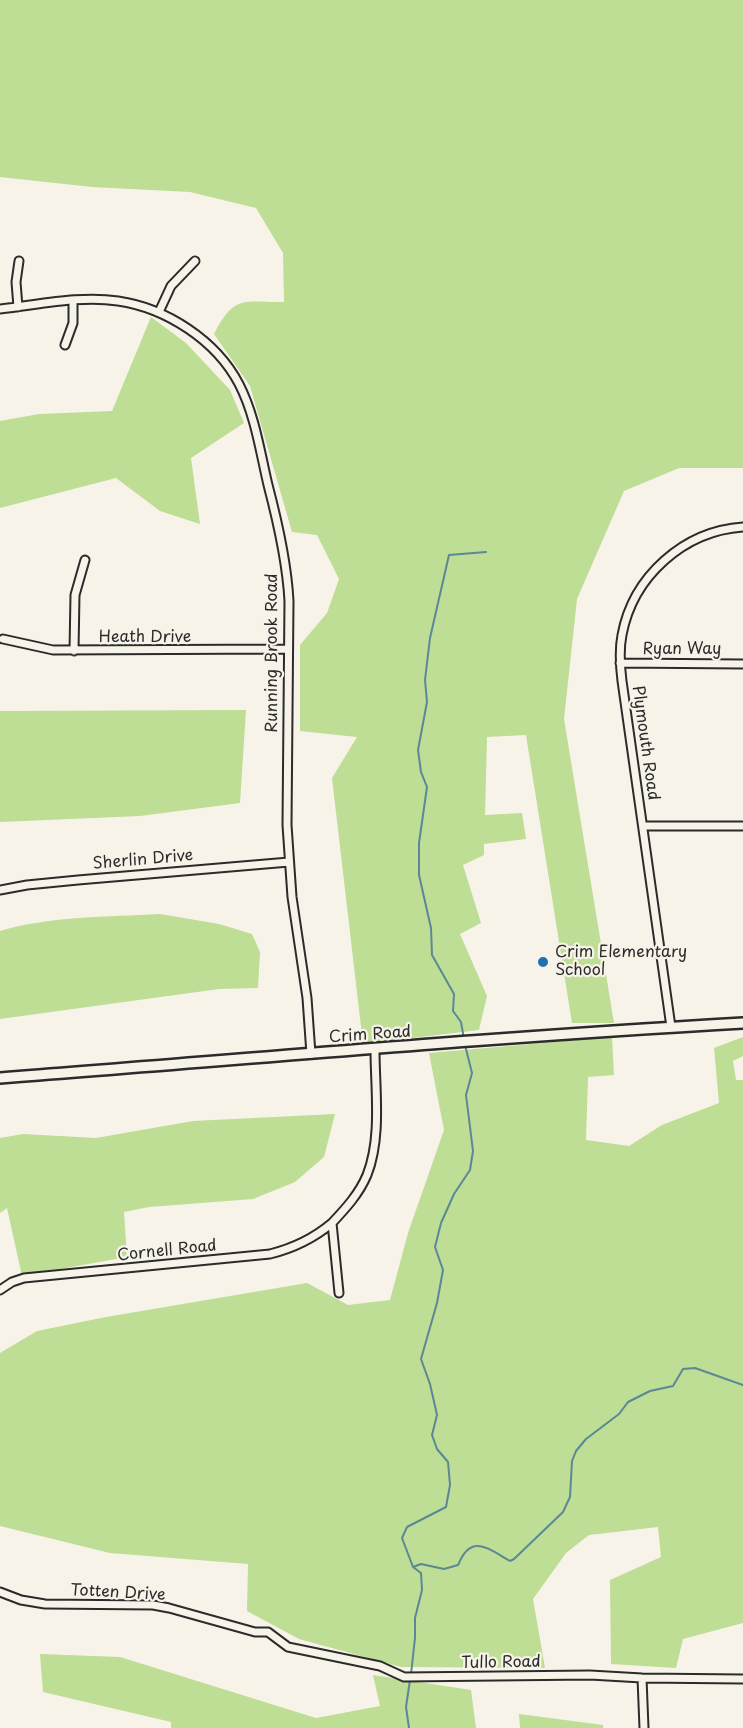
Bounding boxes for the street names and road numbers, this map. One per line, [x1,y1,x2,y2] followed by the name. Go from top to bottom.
[263,573,283,733] street label: Running Brook Road
[99,628,191,648] street label: Heath Drive
[643,640,721,660] street label: Ryan Way
[627,684,663,802] street label: Plymouth Road
[92,846,194,874] street label: Sherlin Drive
[328,1023,412,1047] street label: Crim Road
[116,1236,218,1266] street label: Cornell Road
[70,1581,166,1605] street label: Totten Drive
[461,1653,541,1673] street label: Tullo Road

